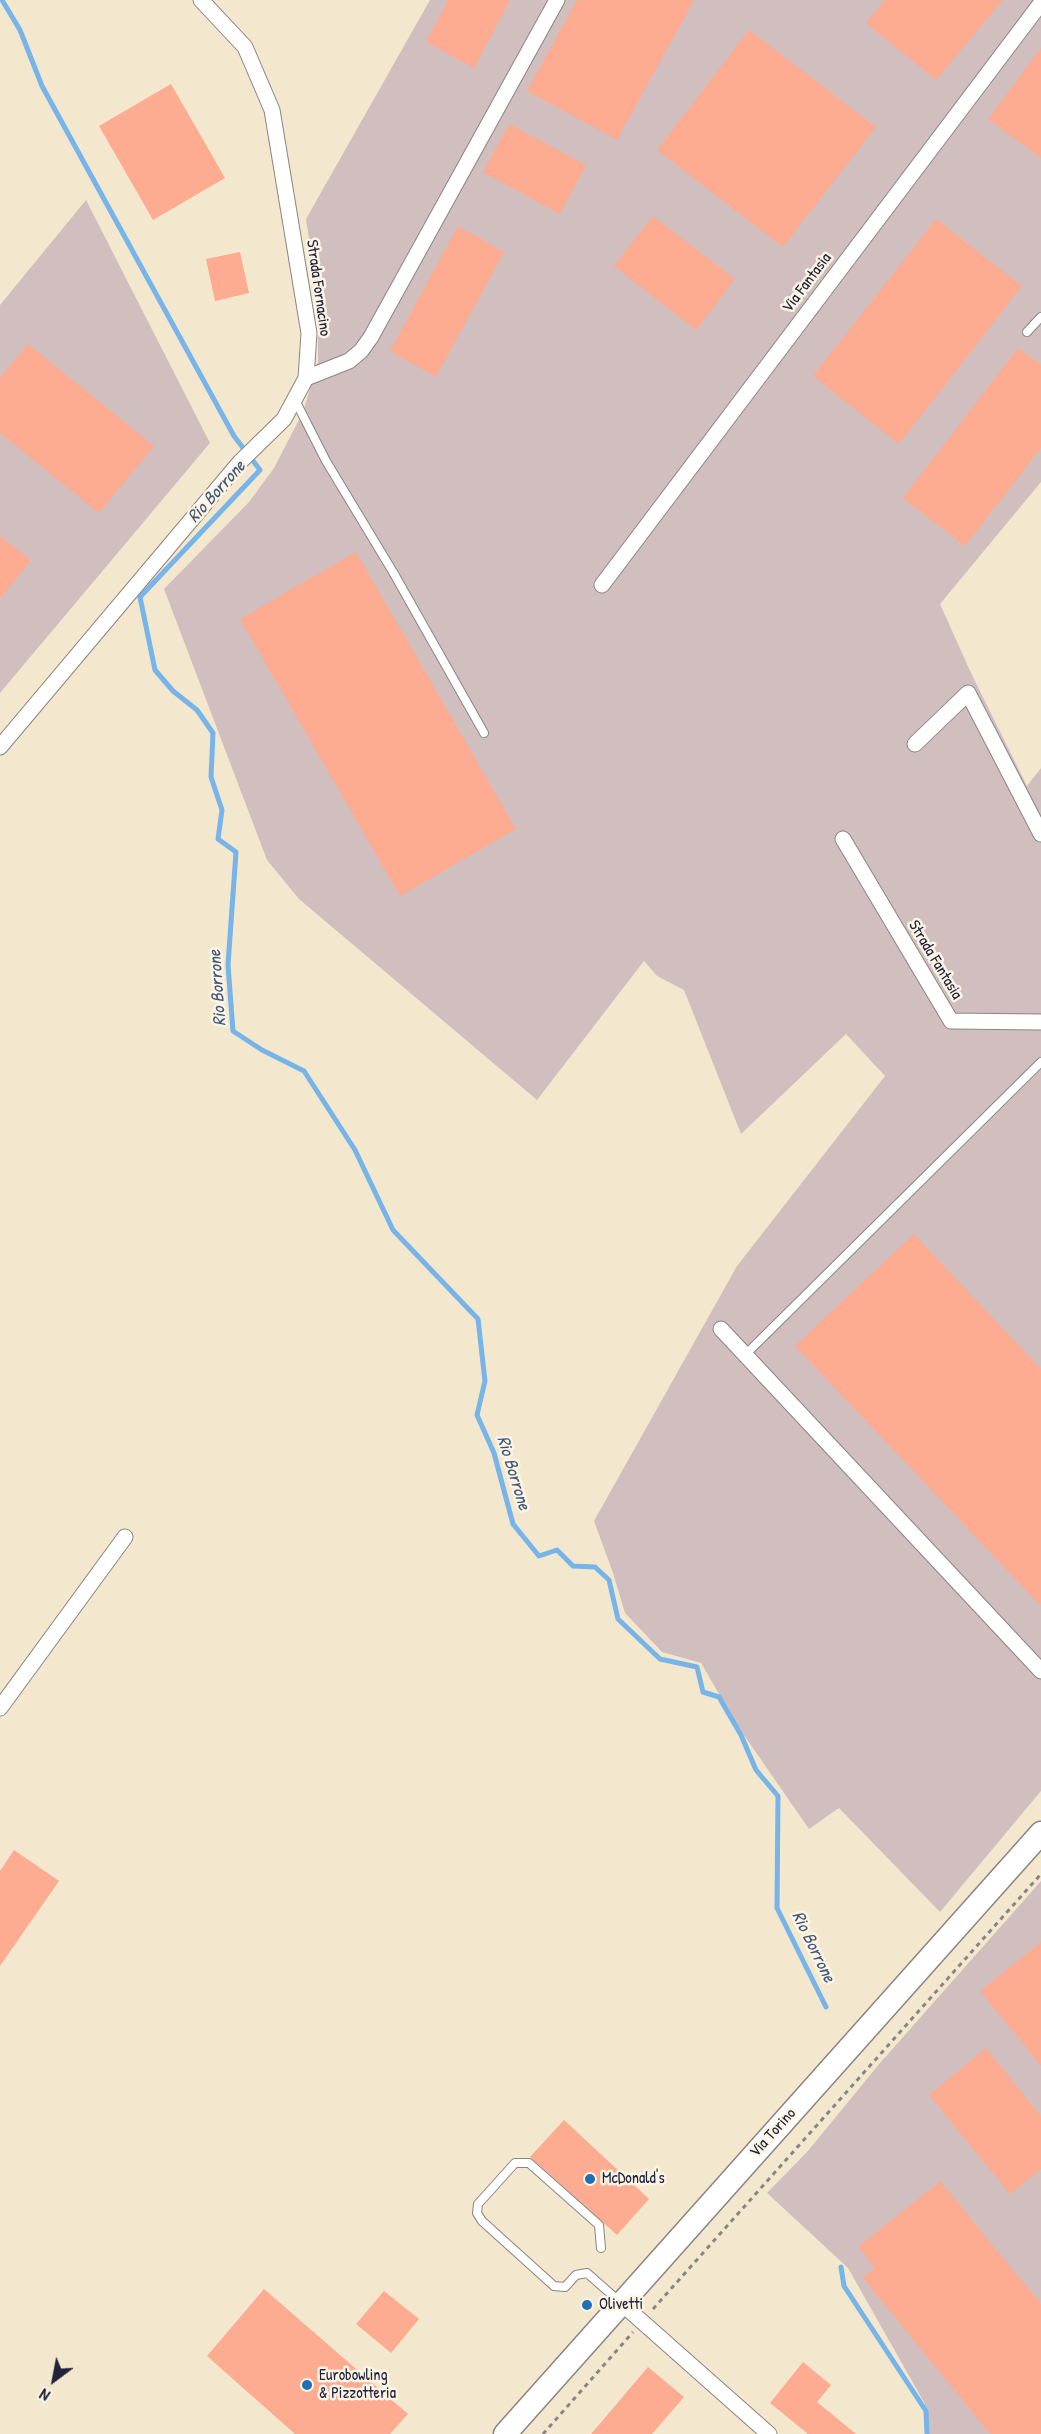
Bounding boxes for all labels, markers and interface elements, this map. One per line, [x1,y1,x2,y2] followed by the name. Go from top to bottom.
[302,239,334,337] street label: Strada Fornacino
[778,249,836,317] street label: Via Fantasia
[183,456,251,528] water label: Rio Borrone
[904,917,966,1003] street label: Strada Fantasia
[205,949,231,1027] water label: Rio Borrone
[492,1433,534,1513] water label: Rio Borrone
[787,1908,839,1986] water label: Rio Borrone
[746,2104,800,2162] street label: Via Torino
[602,2169,665,2189] place label: McDonald's
[583,2172,597,2186] marker: McDonald's
[599,2295,643,2315] place label: Olivetti
[580,2298,594,2312] marker: Olivetti
[24,2350,84,2410] north arrow
[319,2366,396,2404] place label: Eurobowling & Pizzotteria
[300,2378,314,2392] marker: Eurobowling & Pizzotteria
[35,2384,54,2407] text: N

